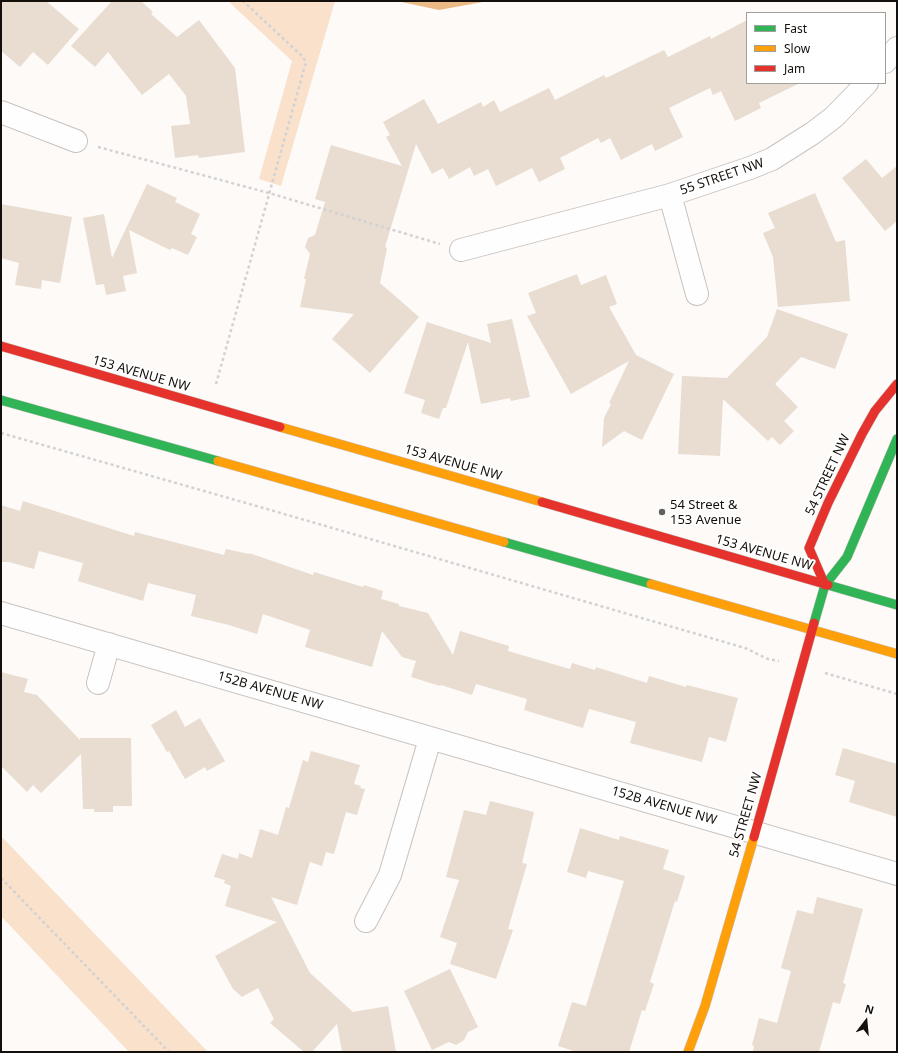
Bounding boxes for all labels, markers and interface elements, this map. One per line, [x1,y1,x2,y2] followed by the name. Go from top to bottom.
[746,12,886,84] legend
[784,20,807,37] text: Fast
[784,40,810,57] text: Slow
[784,60,805,77] text: Jam
[678,155,766,199] street label: 55 STREET NW
[91,353,191,395] street label: 153 AVENUE NW
[802,432,854,518] street label: 54 STREET NW
[403,442,503,484] street label: 153 AVENUE NW
[670,497,741,528] place label: 54 Street & 153 Avenue
[657,507,667,517] marker: 54 Street & 153 Avenue
[714,532,814,574] street label: 153 AVENUE NW
[216,668,324,714] street label: 152B AVENUE NW
[726,771,766,859] street label: 54 STREET NW
[610,783,718,829] street label: 152B AVENUE NW
[846,1001,886,1041] north arrow
[863,1001,876,1017] text: N

